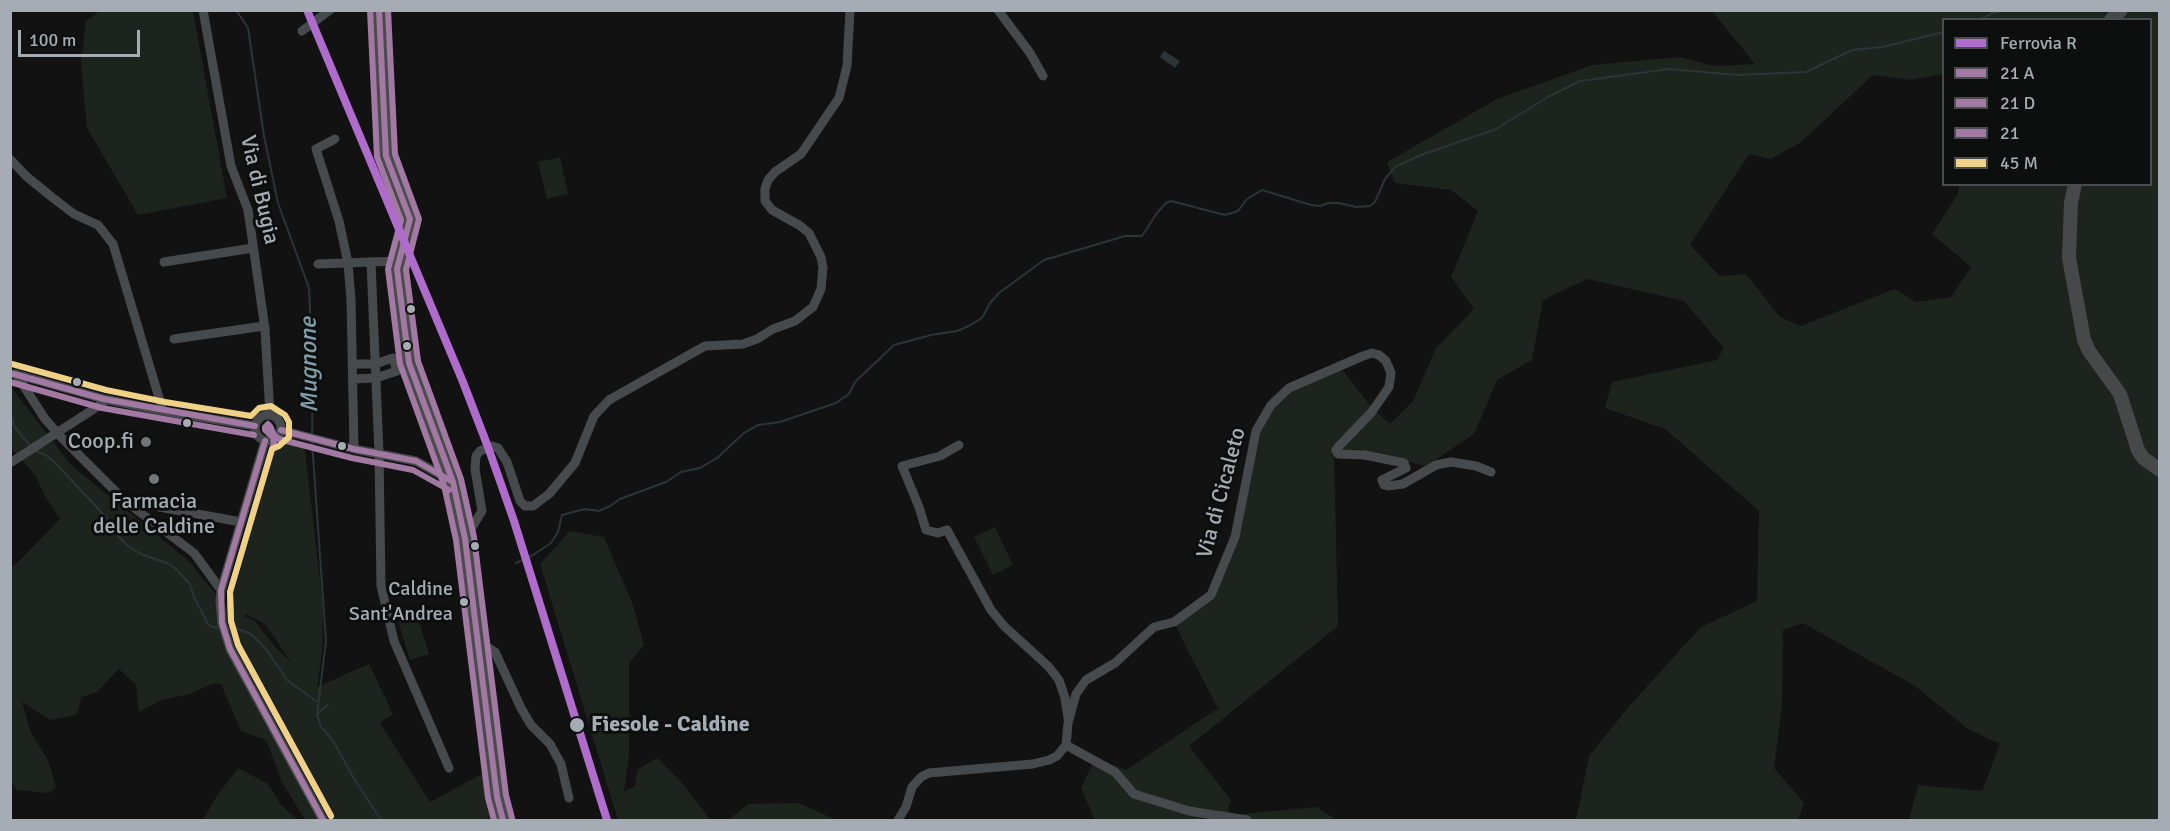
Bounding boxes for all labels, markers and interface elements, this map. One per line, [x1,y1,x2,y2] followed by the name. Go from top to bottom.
[21,18,142,56] scale bar
[1942,18,2152,186] legend
[29,29,76,51] text: 100 m
[2000,32,2077,54] text: Ferrovia R
[2000,62,2034,84] text: 21 A
[2000,92,2035,114] text: 21 D
[2000,122,2019,144] text: 21
[234,133,284,247] street label: Via di Bugia
[2000,152,2038,174] text: 45 M
[405,303,417,315] unlabelled marker
[295,317,325,413] water label: Mugnone
[401,340,413,352] unlabelled marker
[71,376,83,388] unlabelled marker
[181,417,193,429] unlabelled marker
[1192,425,1252,561] street label: Via di Cicaleto
[68,429,134,455] place label: Coop.fi
[139,435,153,449] marker: Coop.fi
[336,440,348,452] unlabelled marker
[147,472,161,486] marker: Farmacia delle Caldine
[93,489,215,540] place label: Farmacia delle Caldine
[469,540,481,552] unlabelled marker
[349,578,453,625] place label: Caldine Sant'Andrea
[458,596,470,608] marker: Caldine Sant'Andrea
[591,712,750,738] place label: Fiesole - Caldine
[568,716,586,734] marker: Fiesole - Caldine

